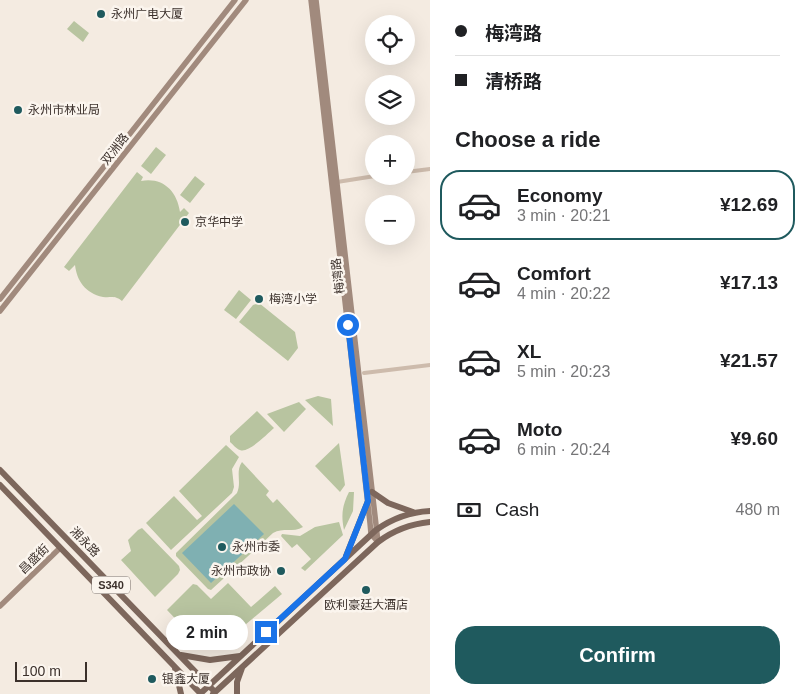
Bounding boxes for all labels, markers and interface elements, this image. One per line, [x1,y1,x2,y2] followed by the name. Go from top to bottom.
[111,7,183,21] place label: 永州广电大厦
[95,8,107,20] marker: 永州广电大厦
[365,15,415,245] map controls
[365,15,415,65] button: locate
[485,23,542,44] text: 梅湾路
[485,71,542,92] text: 清桥路
[365,75,415,125] button: layers
[28,103,100,117] place label: 永州市林业局
[12,104,24,116] marker: 永州市林业局
[455,127,600,152] text: Choose a ride
[98,131,132,167] street label: 双洲路
[365,135,415,185] button: +
[457,183,502,228] icon: car
[517,185,603,206] text: Economy
[720,194,778,215] text: ¥12.69
[365,195,415,245] button: −
[517,207,610,224] text: 3 min · 20:21
[195,215,243,229] place label: 京华中学
[179,216,191,228] marker: 京华中学
[329,257,347,295] street label: 梅湾路
[457,261,502,306] icon: car
[517,263,591,284] text: Comfort
[720,272,778,293] text: ¥17.13
[517,285,610,302] text: 4 min · 20:22
[269,292,317,306] place label: 梅湾小学
[253,293,265,305] marker: 梅湾小学
[337,314,359,336] route start
[457,339,502,384] icon: car
[517,341,541,362] text: XL
[720,350,778,371] text: ¥21.57
[517,363,610,380] text: 5 min · 20:23
[457,417,502,462] icon: car
[517,419,562,440] text: Moto
[730,428,778,449] text: ¥9.60
[517,441,610,458] text: 6 min · 20:24
[455,496,483,524] icon: cash
[495,499,539,520] text: Cash
[736,501,780,518] text: 480 m
[67,524,103,560] street label: 湘永路
[232,540,280,554] place label: 永州市委
[16,541,52,577] street label: 昌盛街
[216,541,228,553] marker: 永州市委
[211,564,271,578] place label: 永州市政协
[275,565,287,577] marker: 永州市政协
[92,576,130,594] road number: S340
[360,584,372,596] marker: 欧利豪廷大酒店
[324,598,408,612] place label: 欧利豪廷大酒店
[166,614,248,650] callout: 2 min
[255,621,277,643] route end
[186,624,228,641] text: 2 min
[455,626,780,684] button: Confirm
[15,659,88,682] scale bar
[22,663,61,679] text: 100 m
[162,672,210,686] place label: 银鑫大厦
[146,673,158,685] marker: 银鑫大厦

